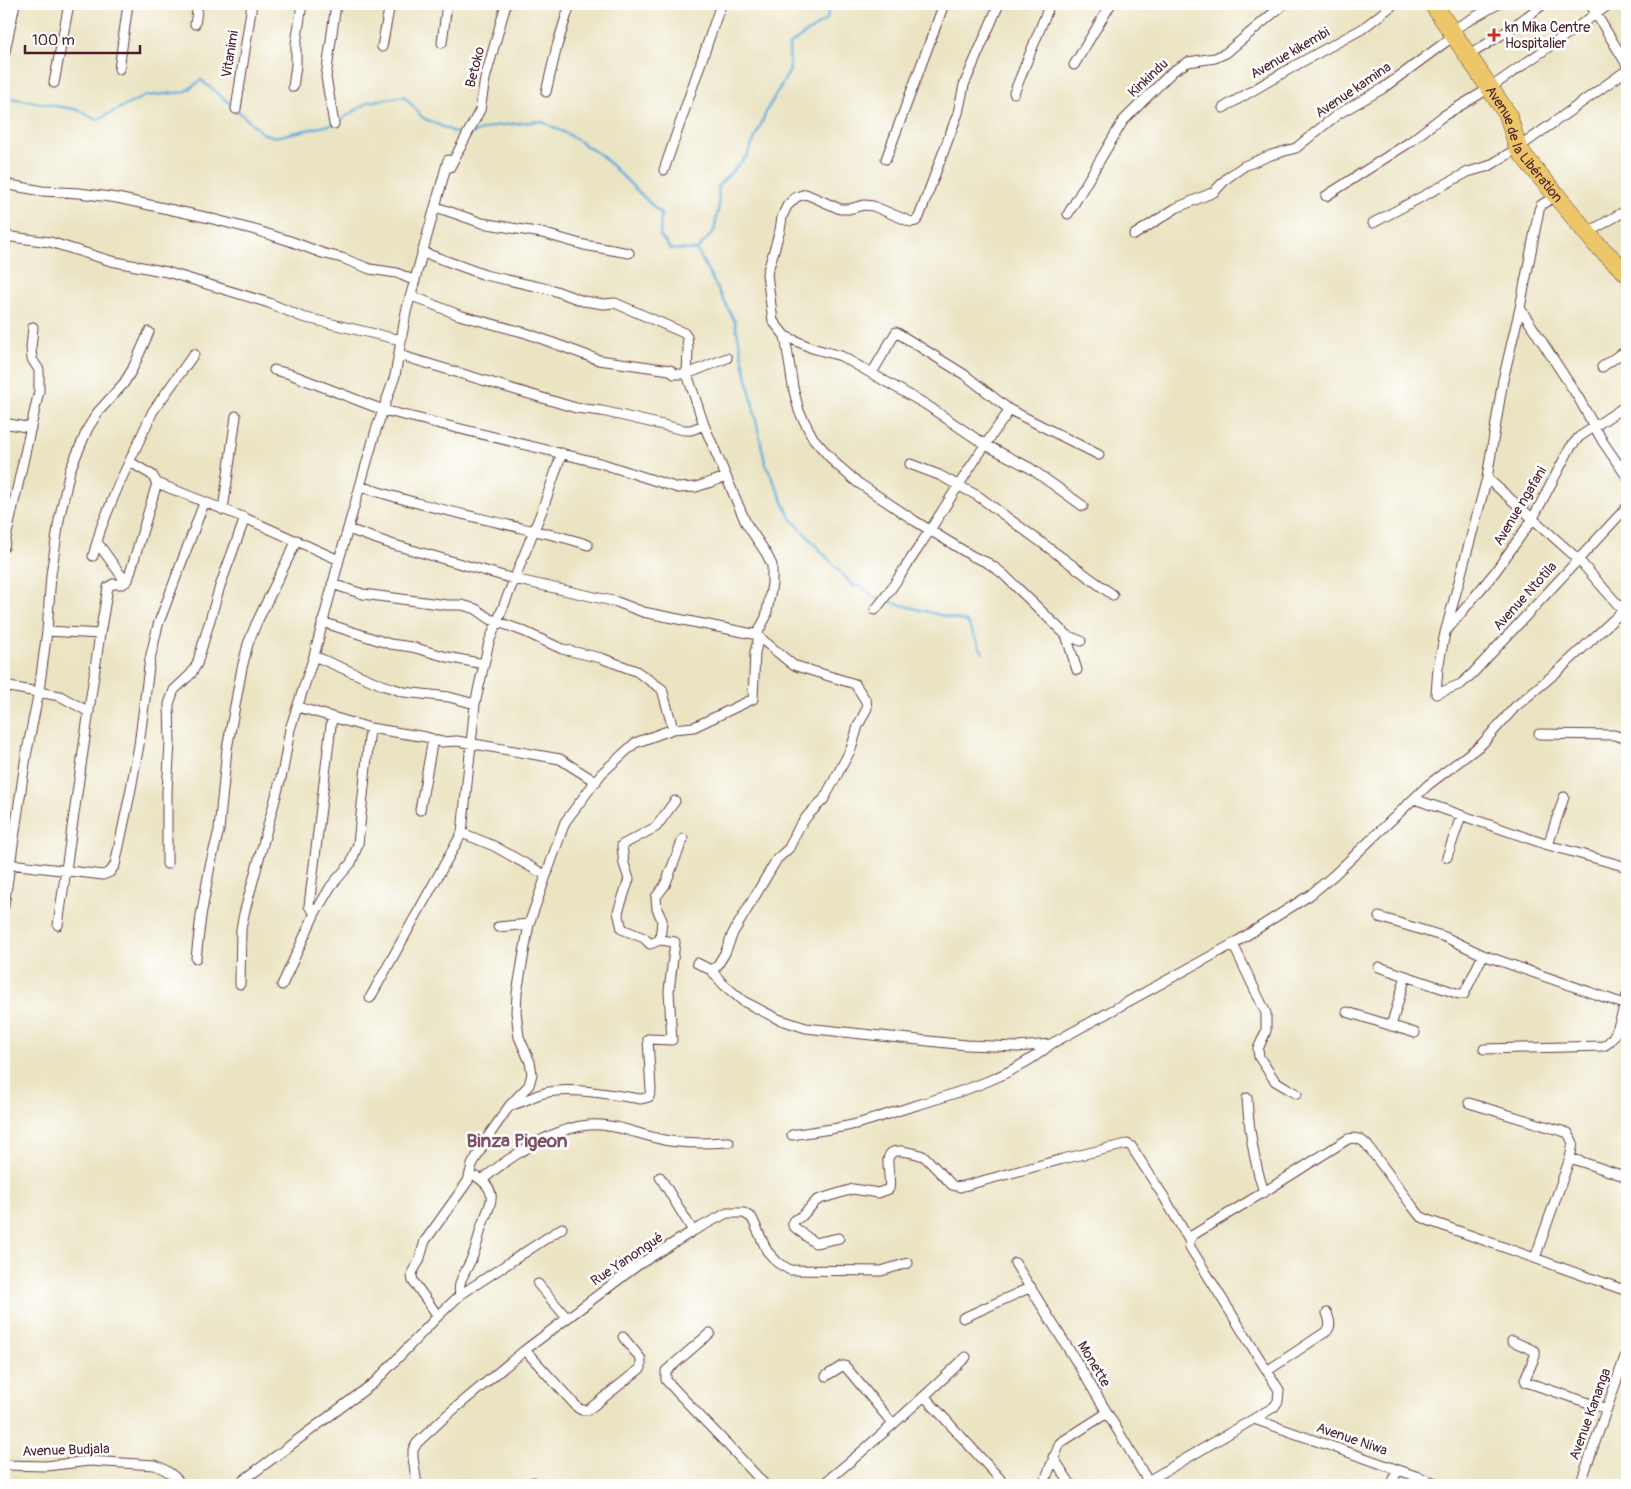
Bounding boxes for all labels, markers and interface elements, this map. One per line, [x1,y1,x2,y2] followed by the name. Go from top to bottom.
[1505,19,1590,52] place label: kn Mika Centre Hospitalier
[25,22,140,54] scale bar
[1247,23,1333,83] street label: Avenue kikembi
[1487,28,1501,42] marker: kn Mika Centre Hospitalier
[218,29,242,79] street label: Vitanimi
[32,31,75,50] text: 100 m
[462,44,488,89] street label: Betoko
[1124,55,1172,101] street label: Kinkindu
[1312,58,1394,122] street label: Avenue kamina
[1482,82,1567,206] street label: Avenue de la Libération
[1490,463,1551,549] street label: Avenue ngafani
[1490,558,1560,634] street label: Avenue Ntotila
[466,1129,568,1153] district label: Binza Pigeon
[588,1229,666,1289] street label: Rue Yanongué
[1074,1338,1114,1390] street label: Monette
[1566,1366,1614,1462] street label: Avenue Kananga
[1314,1419,1390,1459] street label: Avenue Niwa
[22,1440,110,1460] street label: Avenue Budjala

